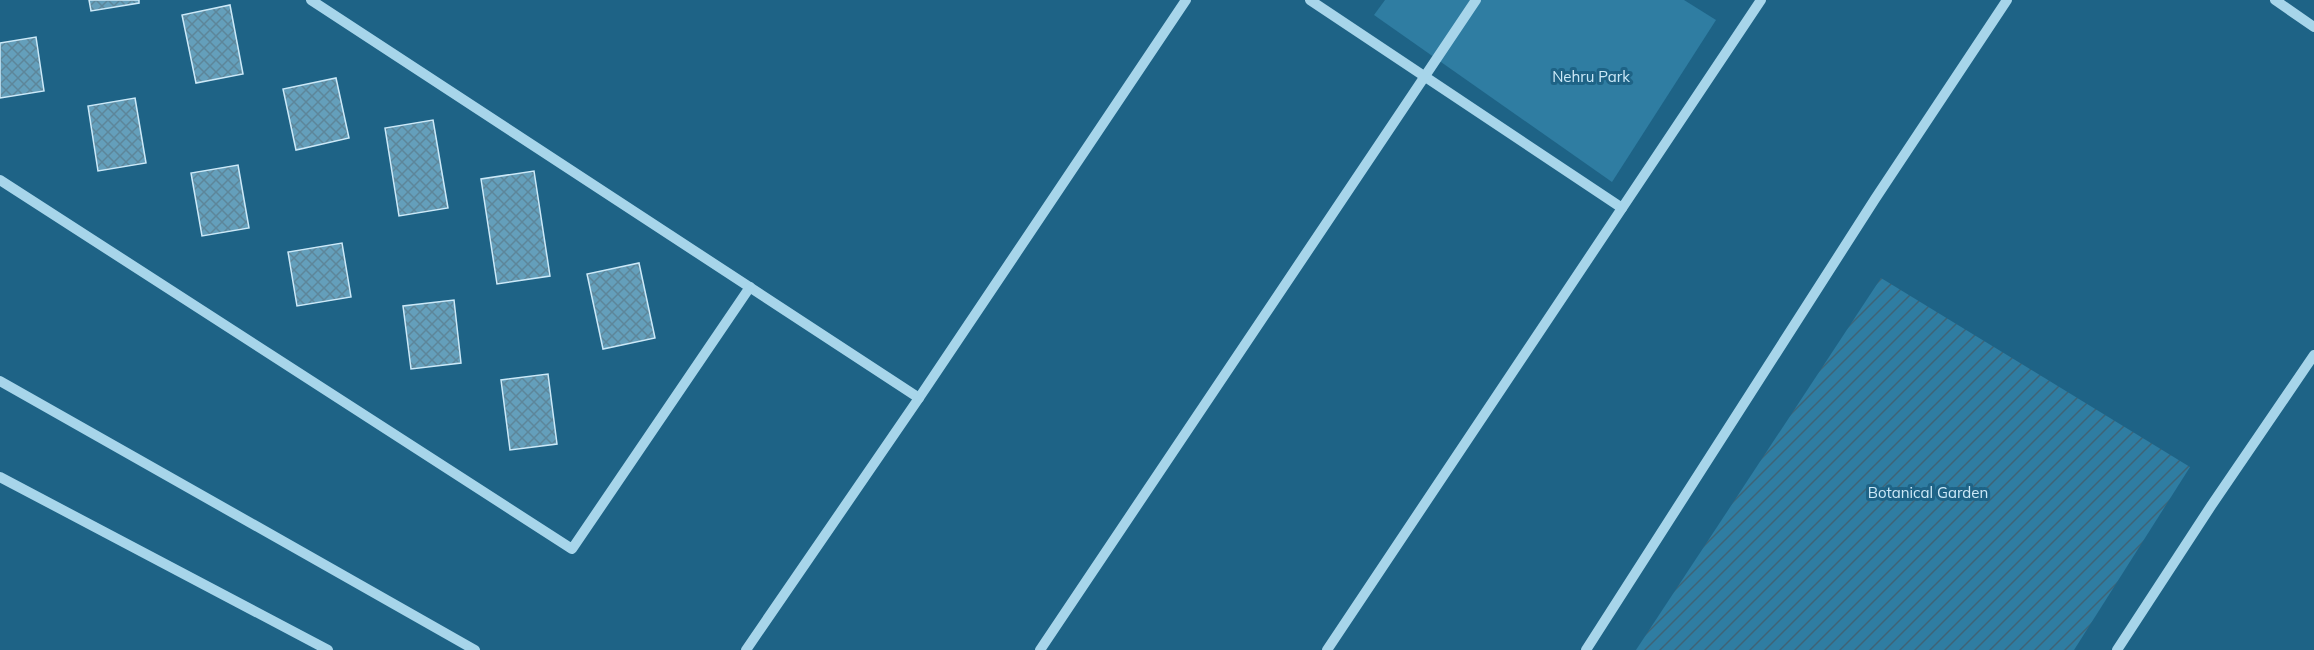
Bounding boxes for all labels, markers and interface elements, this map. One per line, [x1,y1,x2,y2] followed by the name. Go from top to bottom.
[1552,67,1630,86] park label: Nehru Park
[1868,483,1988,502] park label: Botanical Garden

